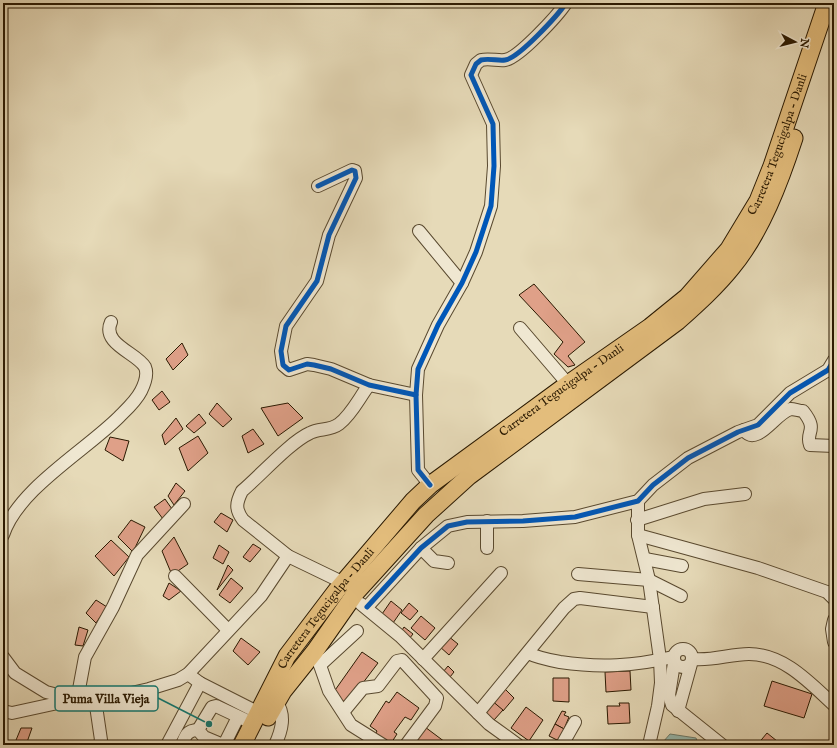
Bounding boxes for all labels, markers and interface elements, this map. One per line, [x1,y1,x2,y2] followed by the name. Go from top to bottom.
[775,22,815,62] north arrow
[796,37,812,49] text: N
[744,72,811,218] street label: Carretera Tegucigalpa - Danli
[496,341,627,440] street label: Carretera Tegucigalpa - Danli
[275,545,378,672] street label: Carretera Tegucigalpa - Danli
[55,686,158,711] callout: Puma Villa Vieja
[63,691,150,708] text: Puma Villa Vieja

